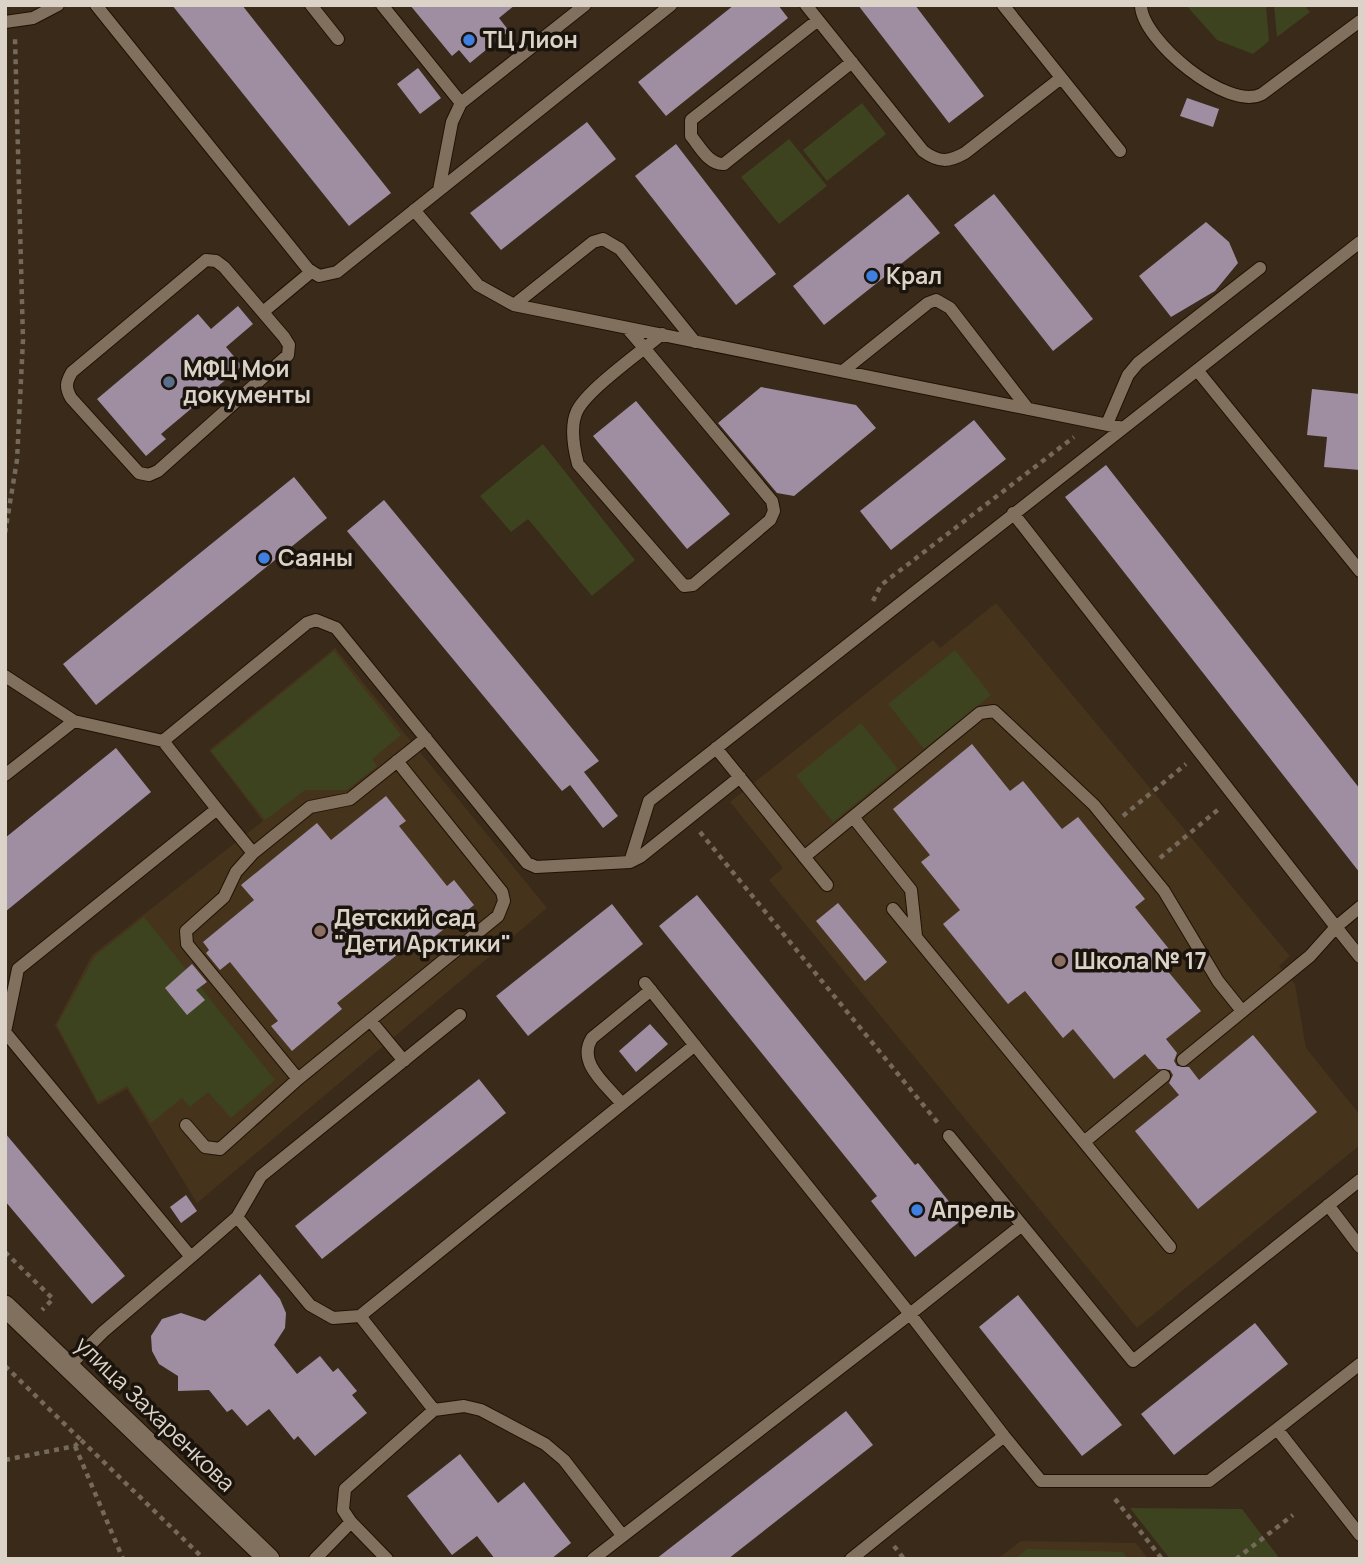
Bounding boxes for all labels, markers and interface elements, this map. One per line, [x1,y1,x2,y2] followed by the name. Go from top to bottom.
[483,23,578,55] place label: ТЦ Лион
[461,32,477,48] marker: ТЦ Лион
[886,259,942,291] place label: Крал
[864,268,880,284] marker: Крал
[183,352,311,410] place label: МФЦ Мои документы
[161,374,177,390] marker: МФЦ Мои документы
[278,541,353,573] place label: Саяны
[256,550,272,566] marker: Саяны
[334,901,512,959] place label: Детский сад "Дети Арктики"
[312,923,328,939] marker: Детский сад "Дети Арктики"
[1074,944,1207,976] place label: Школа № 17
[1052,953,1068,969] marker: Школа № 17
[931,1193,1015,1225] place label: Апрель
[909,1202,925,1218] marker: Апрель
[69,1328,243,1498] street label: улица Захаренкова

